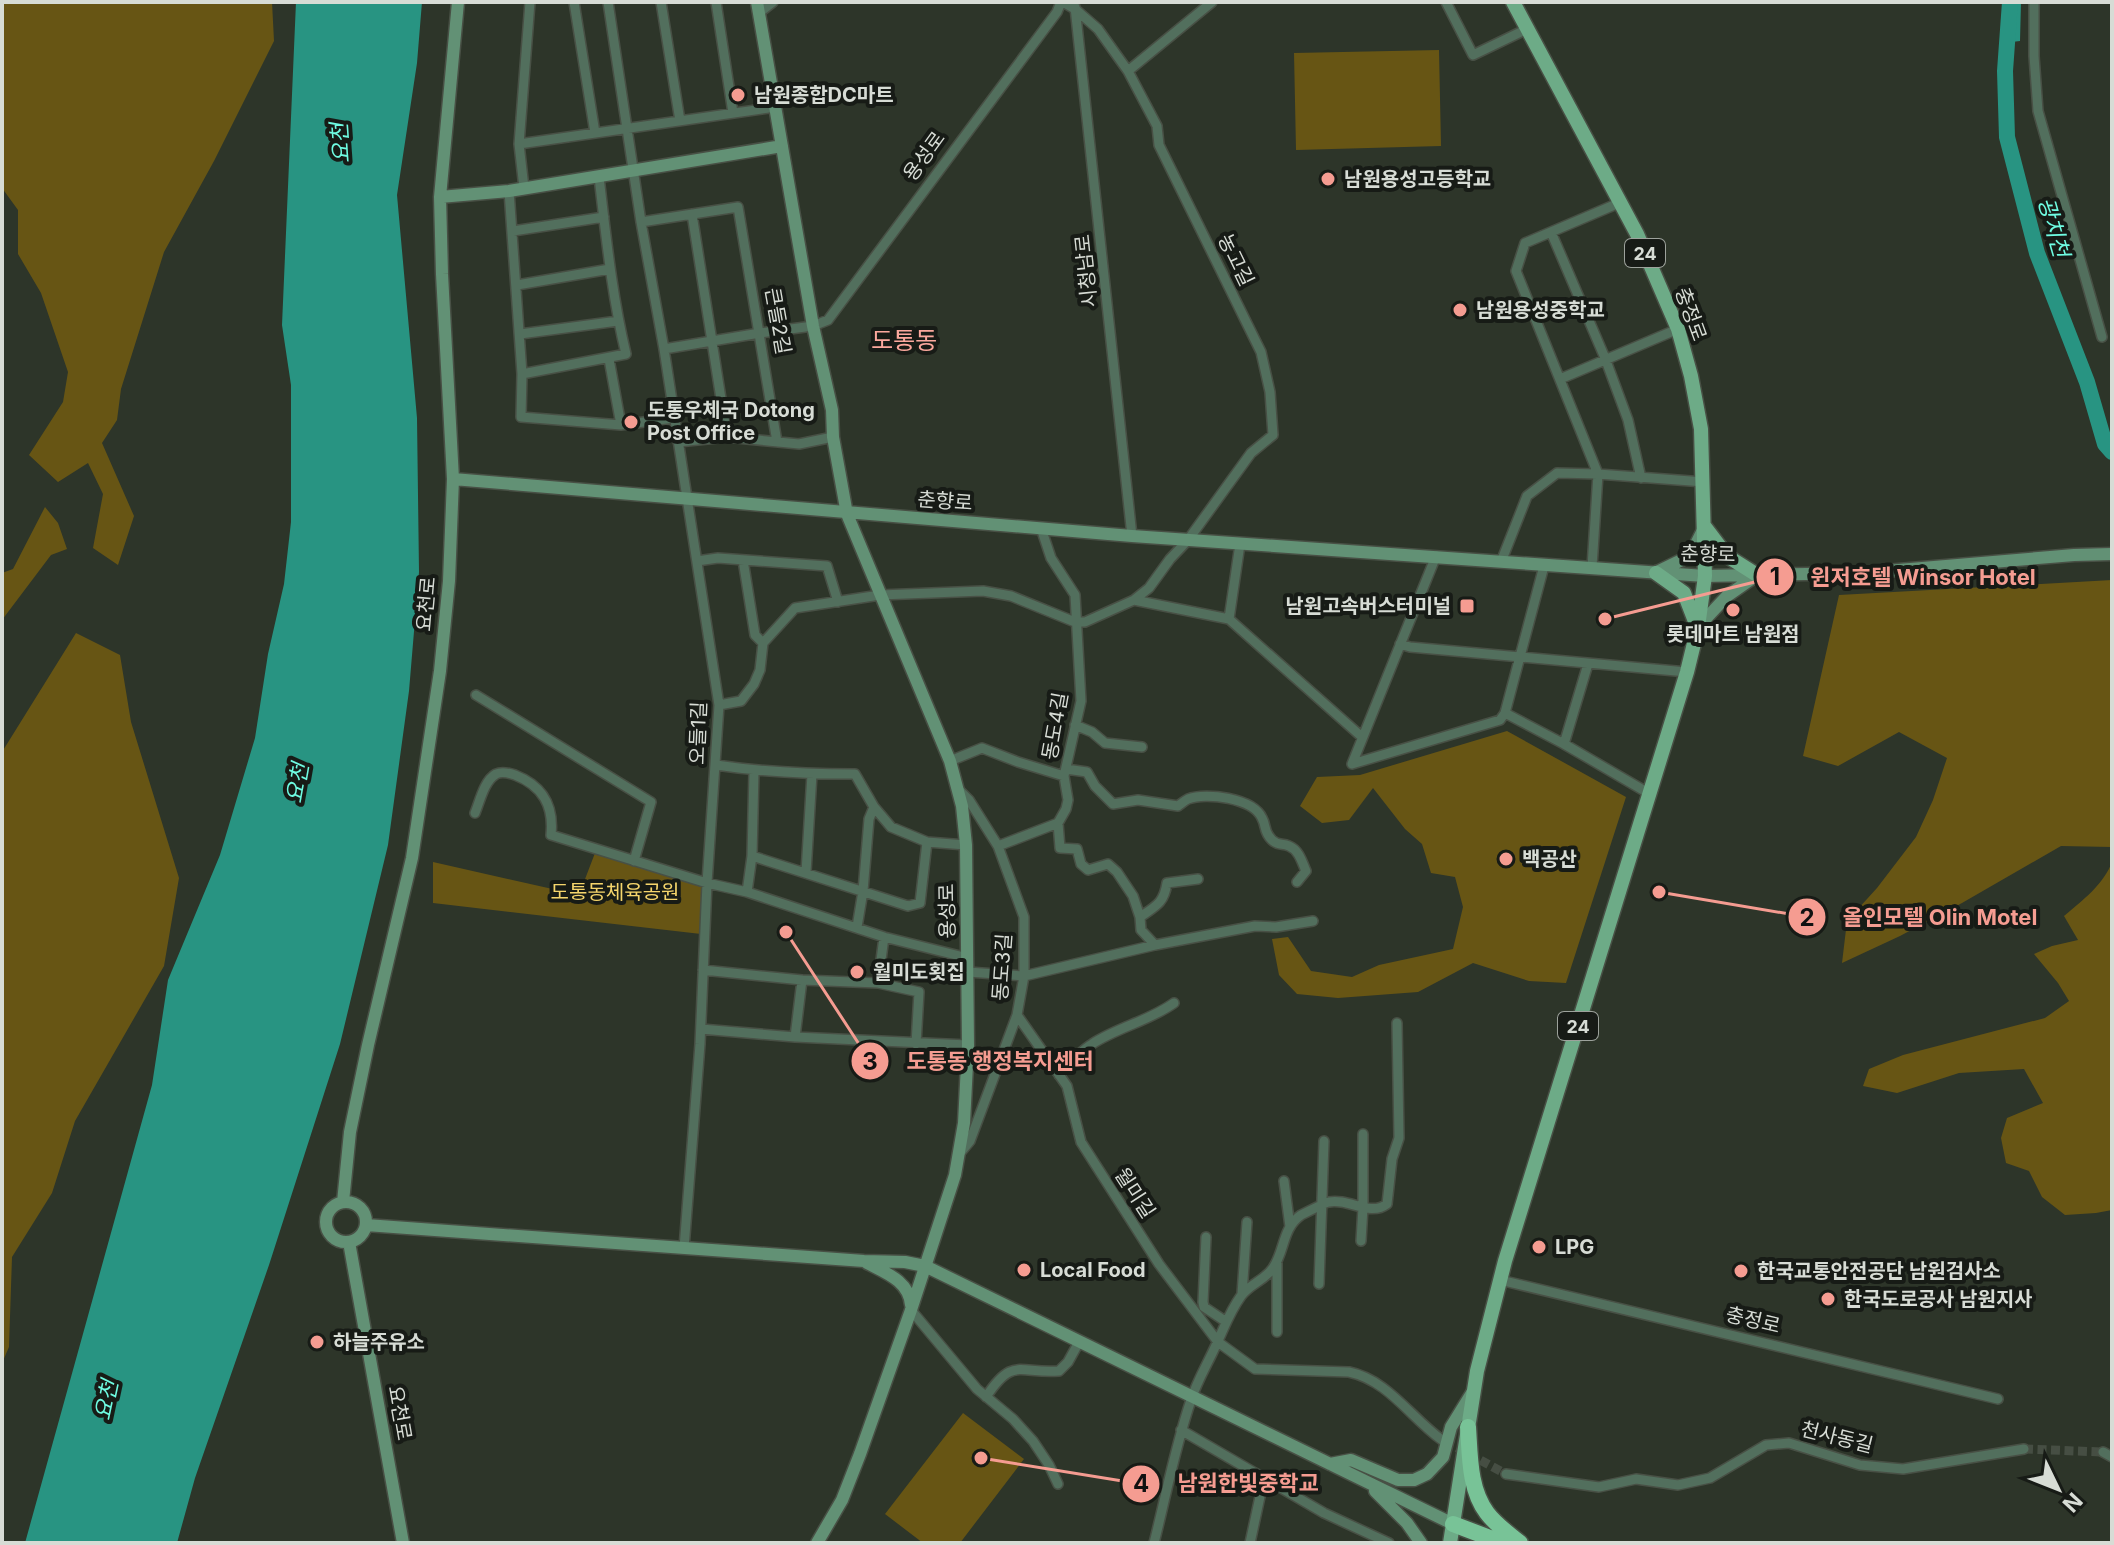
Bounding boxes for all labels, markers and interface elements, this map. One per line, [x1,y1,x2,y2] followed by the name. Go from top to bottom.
[754,83,894,107] place label: 남원종합DC마트
[729,86,747,104] marker: 남원종합DC마트
[325,119,354,164] water label: 요천
[898,127,950,185] street label: 용성로
[1344,167,1491,191] place label: 남원용성고등학교
[1319,170,1337,188] marker: 남원용성고등학교
[2033,194,2076,262] water label: 광치천
[1213,230,1259,290] street label: 농고길
[1070,233,1102,309] street label: 시청남로
[1625,239,1665,267] road number: 24
[1670,284,1712,344] street label: 충정로
[760,286,796,356] street label: 큰들2길
[1476,298,1605,322] place label: 남원용성중학교
[1451,301,1469,319] marker: 남원용성중학교
[871,326,937,355] district label: 도통동
[647,398,815,445] place label: 도통우체국 Dotong Post Office
[622,413,640,431] marker: 도통우체국 Dotong Post Office
[917,487,973,515] street label: 춘향로
[1680,542,1736,566] street label: 춘향로
[1755,554,2052,600] callout: 윈저호텔 Winsor Hotel
[1770,562,1780,591] text: 1
[1810,564,2036,590] text: 윈저호텔 Winsor Hotel
[412,575,440,633] street label: 요천로
[1285,594,1451,618] place label: 남원고속버스터미널
[1458,597,1476,615] marker: 남원고속버스터미널
[1724,601,1742,619] marker: 롯데마트 남원점
[1666,622,1800,646] place label: 롯데마트 남원점
[1037,690,1073,762] street label: 동도4길
[685,701,711,765] street label: 오들1길
[281,758,314,805] water label: 요천
[1522,847,1577,871] place label: 백공산
[1497,850,1515,868] marker: 백공산
[551,880,679,904] park label: 도통동체육공원
[935,883,959,939] street label: 용성로
[1787,894,2054,940] callout: 올인모텔 Olin Motel
[1799,903,1815,932] text: 2
[1843,904,2037,930] text: 올인모텔 Olin Motel
[988,932,1016,1002] street label: 동도3길
[873,960,965,984] place label: 월미도횟집
[848,963,866,981] marker: 월미도횟집
[1558,1012,1598,1040] road number: 24
[850,1038,1110,1084] callout: 도통동 행정복지센터
[862,1047,878,1076] text: 3
[906,1048,1094,1074] text: 도통동 행정복지센터
[1110,1163,1160,1223] street label: 월미길
[1555,1235,1594,1259] place label: LPG
[1530,1238,1548,1256] marker: LPG
[1040,1258,1146,1282] place label: Local Food
[1757,1259,2001,1283] place label: 한국교통안전공단 남원검사소
[1015,1261,1033,1279] marker: Local Food
[1732,1262,1750,1280] marker: 한국교통안전공단 남원검사소
[1844,1287,2033,1311] place label: 한국도로공사 남원지사
[1819,1290,1837,1308] marker: 한국도로공사 남원지사
[1723,1302,1783,1338] street label: 충정로
[333,1330,425,1354] place label: 하늘주유소
[308,1333,326,1351] marker: 하늘주유소
[89,1375,123,1423] water label: 요천
[383,1384,417,1442] street label: 요천로
[1798,1416,1876,1458] street label: 천사동길
[2018,1449,2098,1529] north arrow
[1121,1461,1334,1507] callout: 남원한빛중학교
[1133,1469,1149,1498] text: 4
[1177,1470,1319,1496] text: 남원한빛중학교
[2057,1488,2088,1518] text: N

